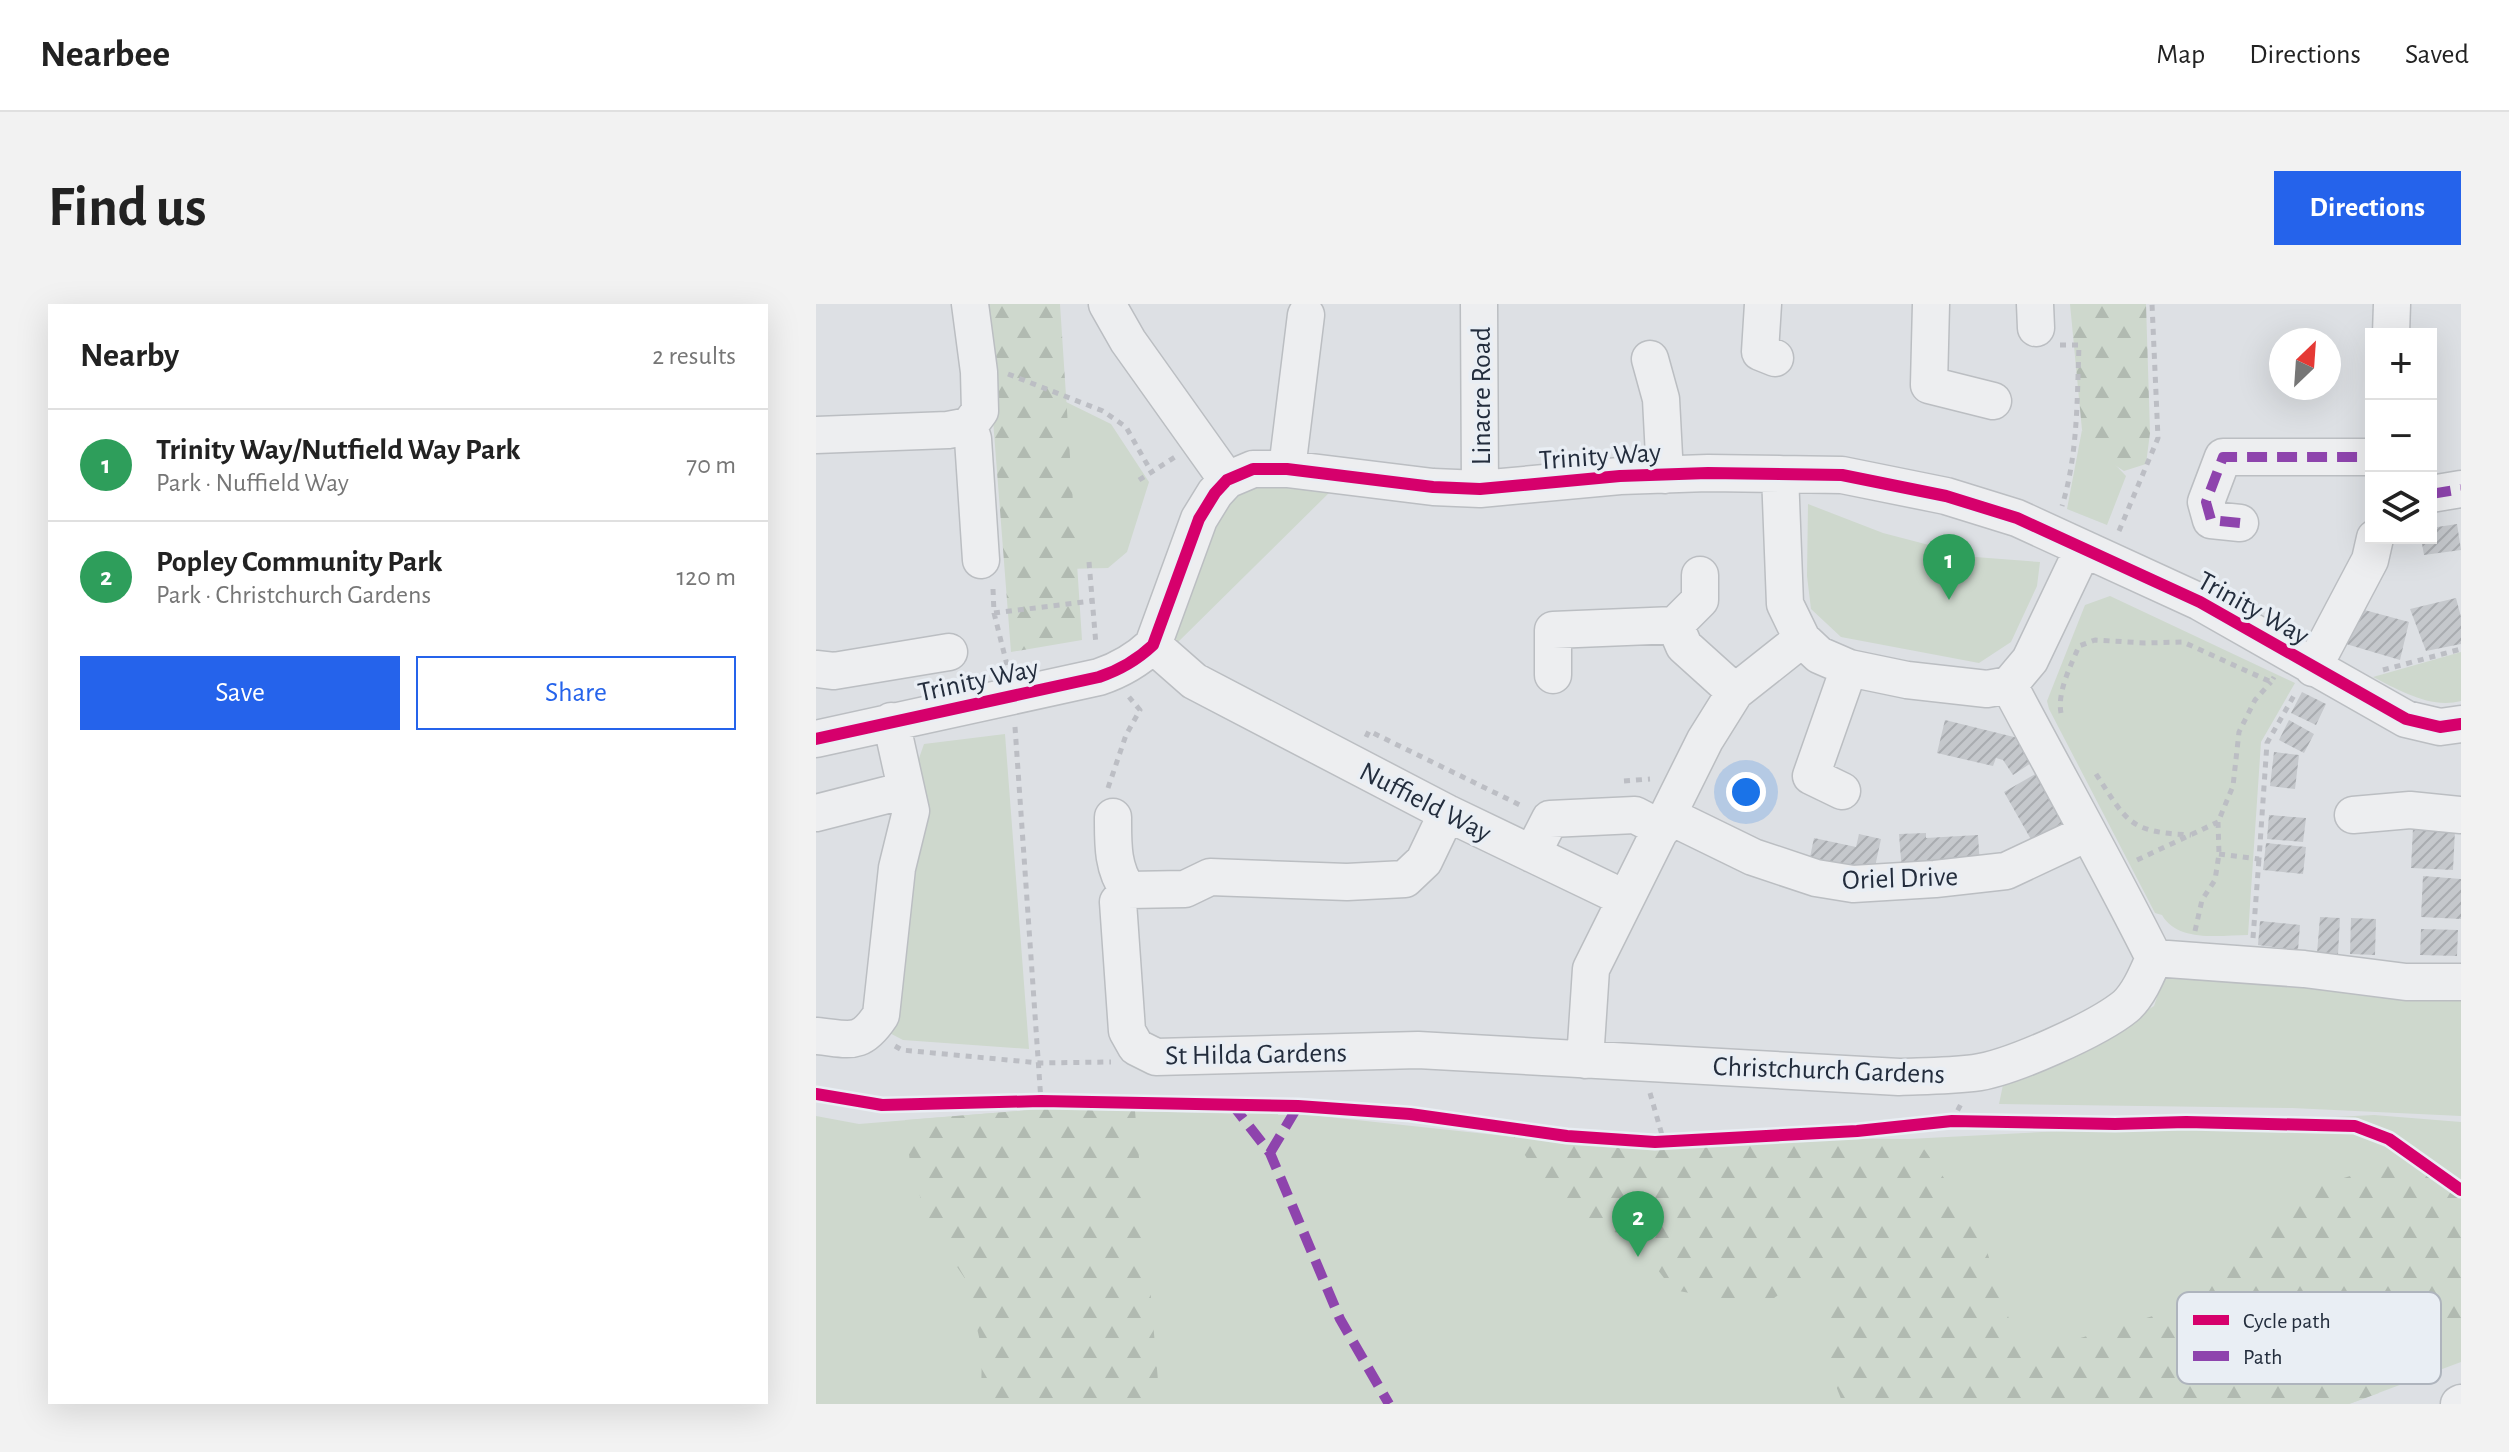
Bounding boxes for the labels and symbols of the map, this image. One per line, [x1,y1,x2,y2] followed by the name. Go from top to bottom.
[1468,327,1496,465] street label: Linacre Road
[2269,328,2341,400] north arrow
[1538,439,1662,475] street label: Trinity Way
[1923,534,1975,600] pin: 1
[2193,567,2313,651] street label: Trinity Way
[916,655,1041,707] street label: Trinity Way
[1355,758,1496,848] street label: Nuffield Way
[1726,772,1766,812] your location
[1841,863,1959,895] street label: Oriel Drive
[1165,1039,1347,1071] street label: St Hilda Gardens
[1712,1053,1945,1089] street label: Christchurch Gardens
[1612,1191,1664,1257] pin: 2
[2177,1292,2441,1384] legend
[2243,1310,2331,1332] text: Cycle path
[2243,1346,2283,1368] text: Path

